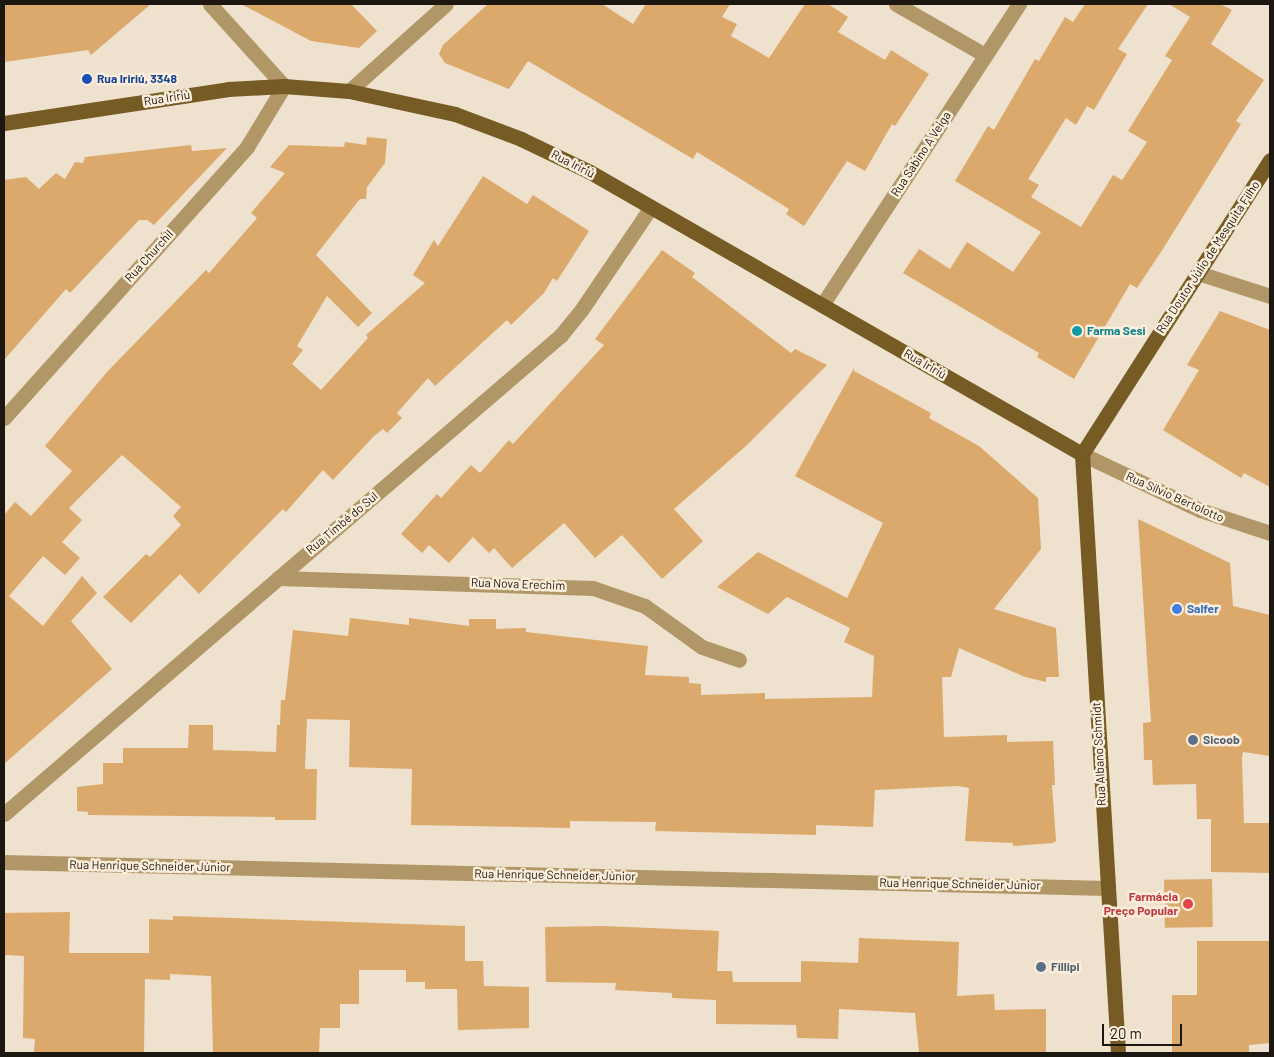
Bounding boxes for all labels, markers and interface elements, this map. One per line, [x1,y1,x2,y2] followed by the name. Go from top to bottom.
[97,72,177,86] place label: Rua Iririú, 3348
[81,73,93,85] marker: Rua Iririú, 3348
[143,87,191,109] street label: Rua Iririú
[888,109,954,199] street label: Rua Sabino A Veiga
[549,147,597,181] street label: Rua Iririú
[1153,178,1263,336] street label: Rua Doutor Júlio de Mesquita Filho
[122,227,176,285] street label: Rua Churchil
[1087,324,1146,338] place label: Farma Sesi
[1071,325,1083,337] marker: Farma Sesi
[901,346,949,382] street label: Rua Iririú
[1124,469,1226,525] street label: Rua Sílvio Bertolotto
[303,489,381,557] street label: Rua Timbé do Sul
[471,575,565,593] street label: Rua Nova Erechim
[1187,602,1219,616] place label: Salfer
[1171,603,1183,615] marker: Salfer
[1089,702,1109,806] street label: Rua Albano Schmidt
[1203,733,1240,747] place label: Sicoob
[1187,734,1199,746] marker: Sicoob
[69,857,231,875] street label: Rua Henrique Schneider Júnior
[474,866,636,884] street label: Rua Henrique Schneider Júnior
[879,875,1041,893] street label: Rua Henrique Schneider Júnior
[1104,890,1178,918] place label: Farmácia Preço Popular
[1182,898,1194,910] marker: Farmácia Preço Popular
[1051,960,1080,974] place label: Fillipi
[1035,961,1047,973] marker: Fillipi
[1104,1014,1184,1046] scale bar
[1110,1024,1142,1042] text: 20 m

